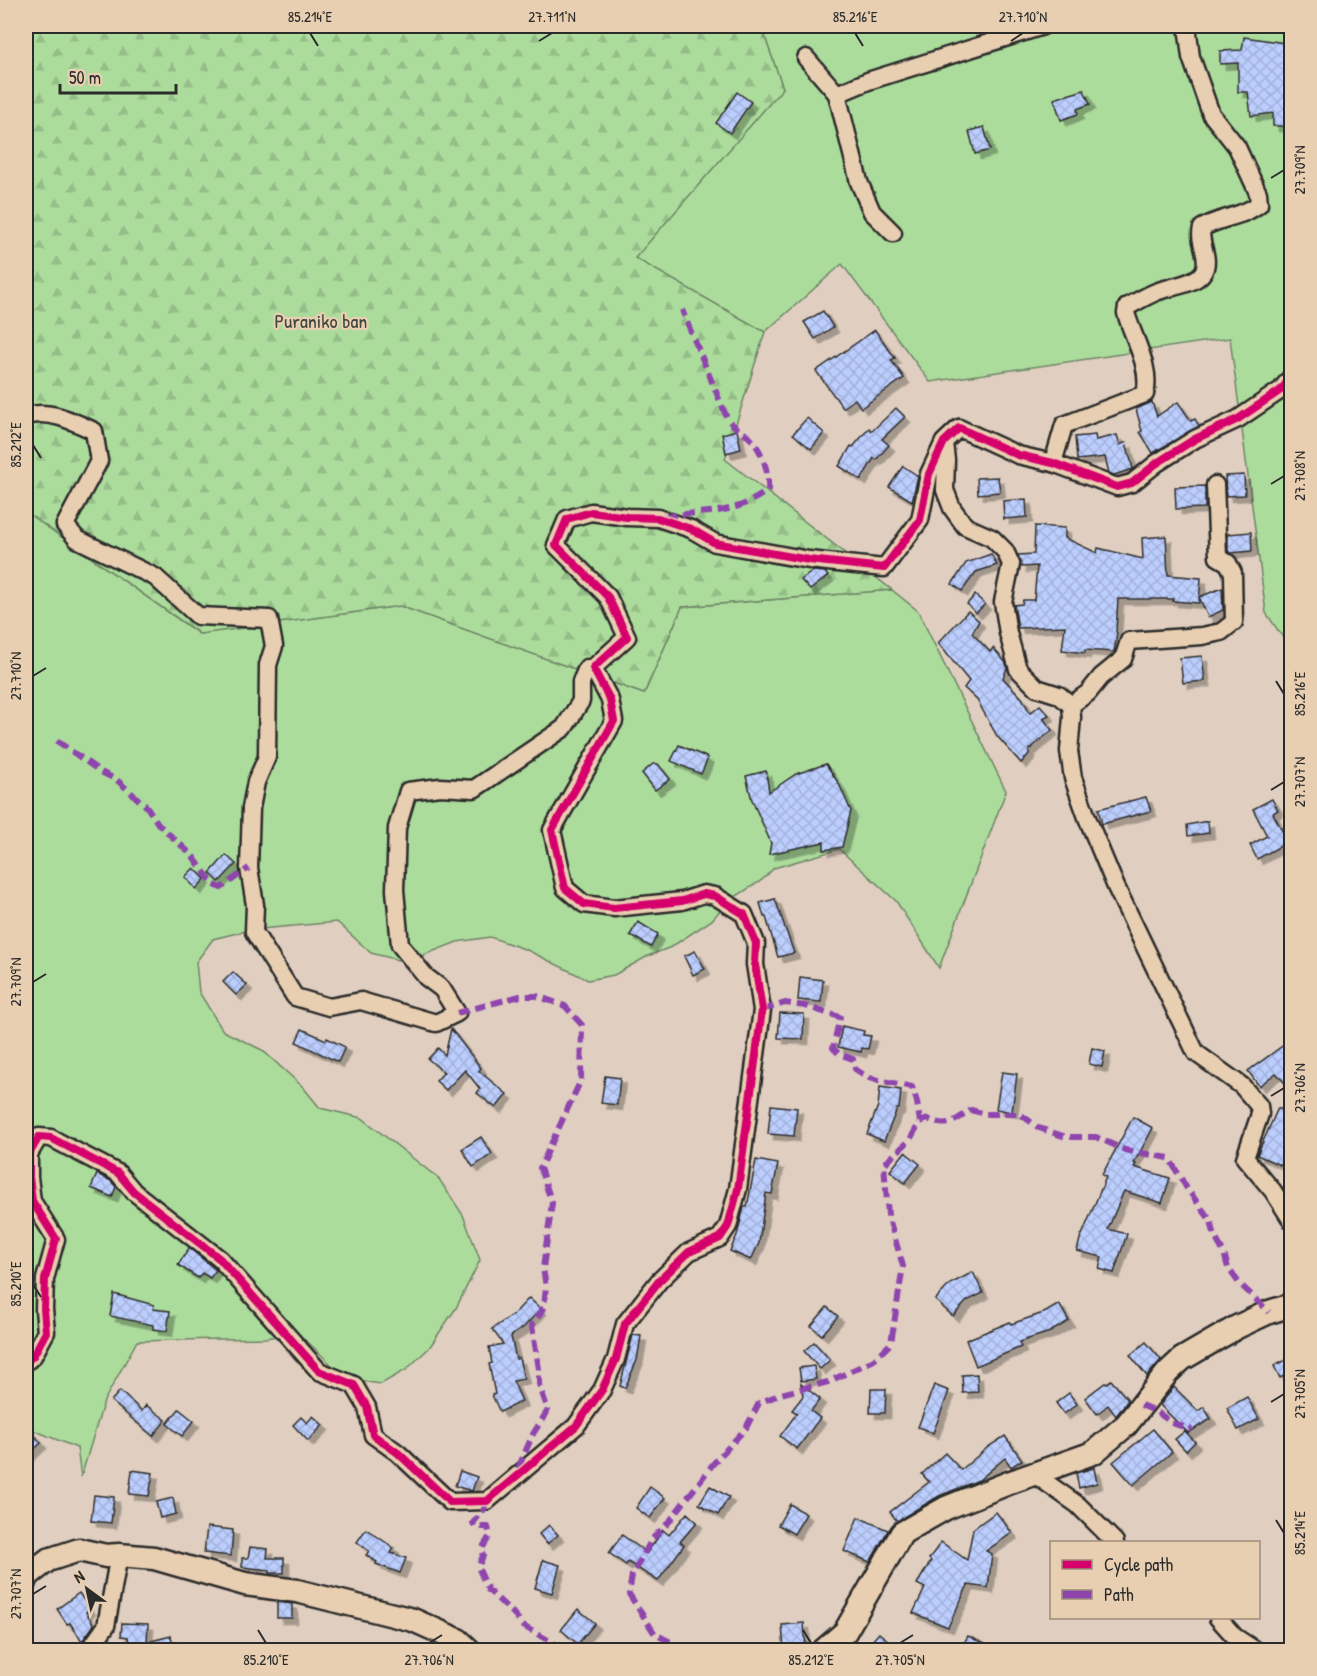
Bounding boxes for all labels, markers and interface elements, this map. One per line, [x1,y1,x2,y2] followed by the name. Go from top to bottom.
[288,6,332,27] text: 85.214°E
[528,6,576,27] text: 27.711°N
[833,6,878,27] text: 85.216°E
[999,6,1047,27] text: 27.710°N
[60,57,176,95] scale bar
[69,65,101,90] text: 50 m
[1289,146,1310,194] text: 27.709°N
[275,307,367,334] park label: Puraniko ban
[5,422,26,468] text: 85.212°E
[1289,451,1310,501] text: 27.708°N
[5,652,26,700] text: 27.710°N
[1289,671,1310,716] text: 85.216°E
[1289,757,1310,807] text: 27.707°N
[5,958,26,1006] text: 27.709°N
[1289,1063,1310,1113] text: 27.706°N
[5,1261,26,1307] text: 85.210°E
[1289,1369,1310,1419] text: 27.705°N
[1289,1511,1310,1555] text: 85.214°E
[1050,1541,1260,1619] legend
[1104,1552,1174,1577] text: Cycle path
[57,1559,117,1619] north arrow
[69,1565,89,1588] text: N
[5,1569,26,1619] text: 27.707°N
[1104,1582,1134,1607] text: Path
[243,1649,289,1670] text: 85.210°E
[404,1649,454,1670] text: 27.706°N
[788,1649,834,1670] text: 85.212°E
[875,1649,925,1670] text: 27.705°N

